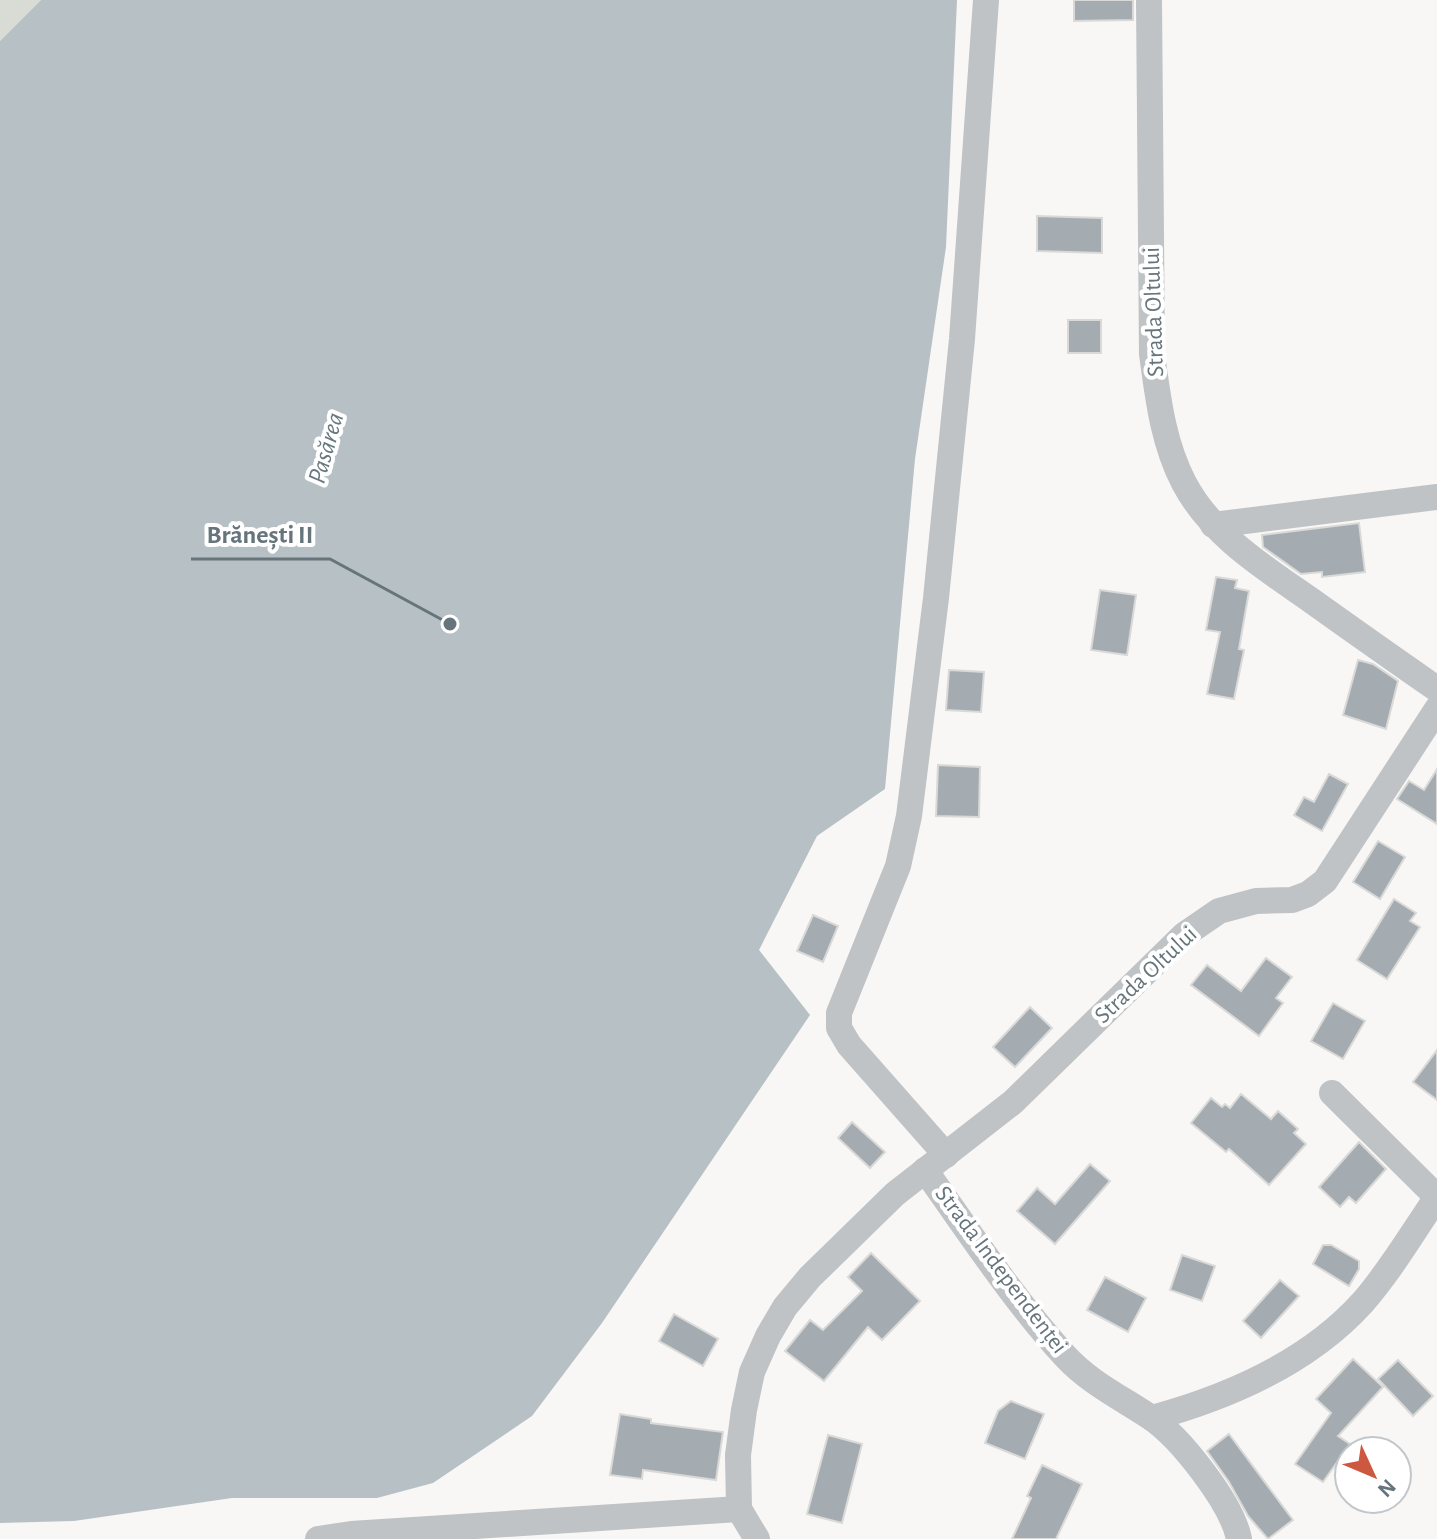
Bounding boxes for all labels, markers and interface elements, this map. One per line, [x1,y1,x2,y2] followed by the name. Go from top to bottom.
[1140,247,1168,377] street label: Strada Oltului
[303,410,349,486] water label: Pasărea
[191,509,330,559] callout: Brănești II
[207,522,313,550] text: Brănești II
[1090,922,1202,1028] street label: Strada Oltului
[930,1182,1072,1359] street label: Strada Independenței
[1333,1435,1413,1515] north arrow
[1373,1475,1400,1501] text: N

